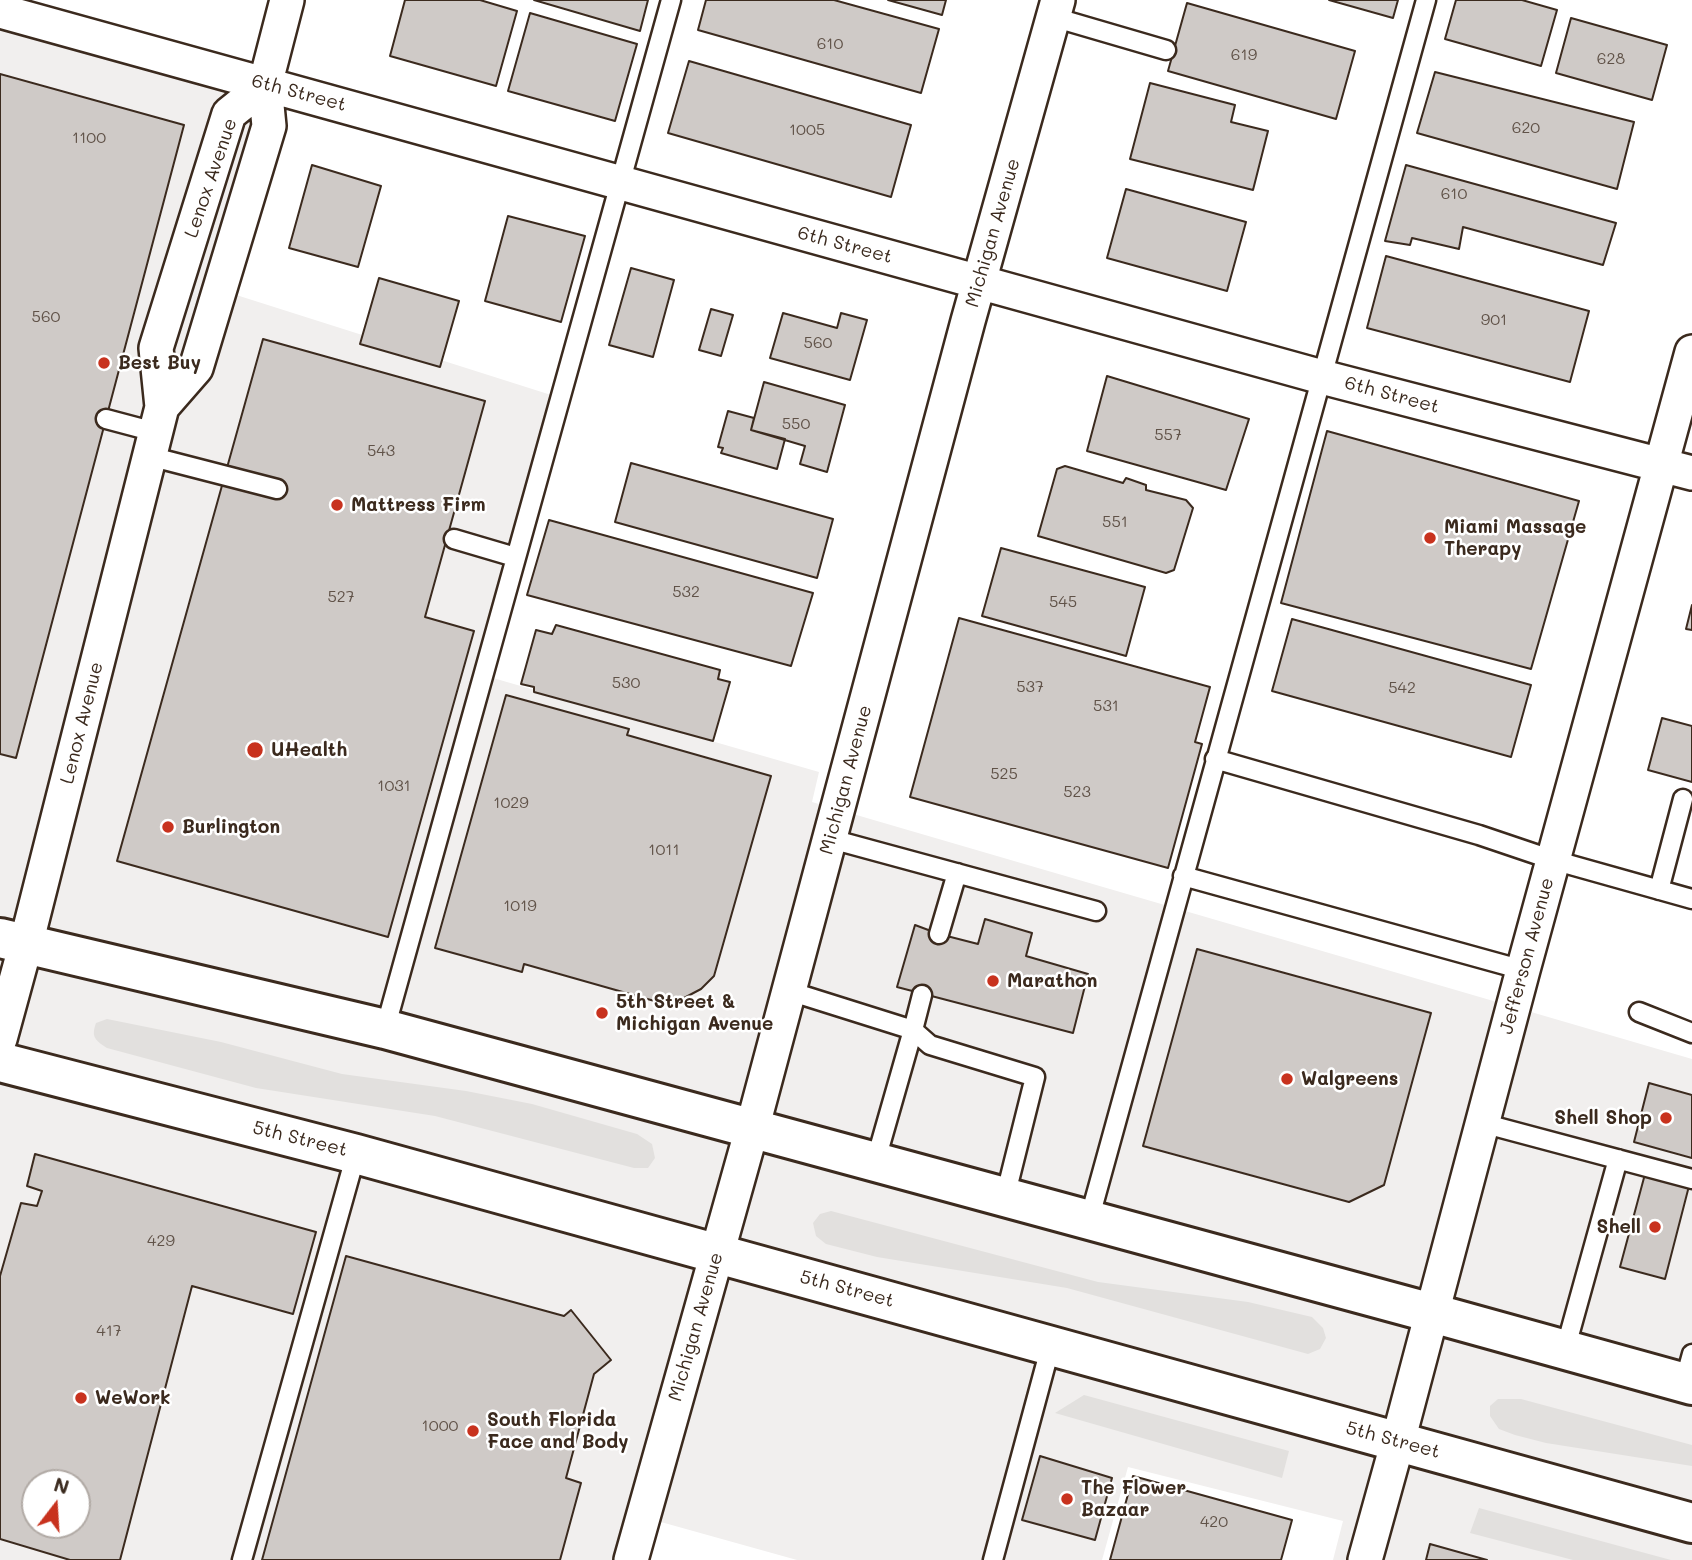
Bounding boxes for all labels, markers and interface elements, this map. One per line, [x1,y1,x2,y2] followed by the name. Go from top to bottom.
[817,34,843,54] house number: 610
[1231,45,1257,65] house number: 619
[1597,49,1625,69] house number: 628
[249,69,349,117] street label: 6th Street
[180,115,242,241] street label: Lenox Avenue
[1512,118,1540,138] house number: 620
[789,120,825,140] house number: 1005
[72,128,106,148] house number: 1100
[961,156,1025,310] street label: Michigan Avenue
[1441,184,1467,204] house number: 610
[795,221,895,269] street label: 6th Street
[32,307,60,327] house number: 560
[1481,310,1507,330] house number: 901
[804,333,832,353] house number: 560
[118,352,201,374] place label: Best Buy
[96,355,112,371] marker: Best Buy
[1342,371,1442,419] street label: 6th Street
[782,414,810,434] house number: 550
[1154,425,1182,445] house number: 557
[367,441,395,461] house number: 543
[351,494,486,516] place label: Mattress Firm
[329,497,345,513] marker: Mattress Firm
[1102,512,1128,532] house number: 551
[1444,516,1586,560] place label: Miami Massage Therapy
[1422,530,1438,546] marker: Miami Massage Therapy
[672,582,700,602] house number: 532
[327,587,355,607] house number: 527
[1049,592,1077,612] house number: 545
[56,660,108,786] street label: Lenox Avenue
[612,673,640,693] house number: 530
[1016,677,1044,697] house number: 537
[1388,678,1416,698] house number: 542
[1093,696,1119,716] house number: 531
[815,703,877,857] street label: Michigan Avenue
[271,739,347,761] place label: UHealth
[245,740,265,760] marker: UHealth
[990,764,1018,784] house number: 525
[377,776,411,796] house number: 1031
[1063,782,1091,802] house number: 523
[493,793,529,813] house number: 1029
[182,816,280,838] place label: Burlington
[160,819,176,835] marker: Burlington
[648,840,680,860] house number: 1011
[1495,875,1559,1037] street label: Jefferson Avenue
[503,896,537,916] house number: 1019
[1007,970,1098,992] place label: Marathon
[985,973,1001,989] marker: Marathon
[616,991,773,1035] place label: 5th Street & Michigan Avenue
[594,1005,610,1021] marker: 5th Street & Michigan Avenue
[1301,1068,1398,1090] place label: Walgreens
[1279,1071,1295,1087] marker: Walgreens
[1554,1107,1652,1129] place label: Shell Shop
[1658,1110,1674,1126] marker: Shell Shop
[250,1116,350,1162] street label: 5th Street
[1596,1216,1641,1238] place label: Shell
[1647,1219,1663,1235] marker: Shell
[147,1231,175,1251] house number: 429
[664,1250,728,1404] street label: Michigan Avenue
[797,1265,897,1313] street label: 5th Street
[96,1321,122,1341] house number: 417
[95,1387,170,1409] place label: WeWork
[73,1390,89,1406] marker: WeWork
[487,1409,628,1453] place label: South Florida Face and Body
[422,1416,458,1436] house number: 1000
[1343,1416,1443,1464] street label: 5th Street
[465,1423,481,1439] marker: South Florida Face and Body
[21,1469,91,1539] north arrow
[51,1471,72,1499] text: N
[1081,1477,1186,1521] place label: The Flower Bazaar
[1059,1491,1075,1507] marker: The Flower Bazaar
[1200,1512,1228,1532] house number: 420

